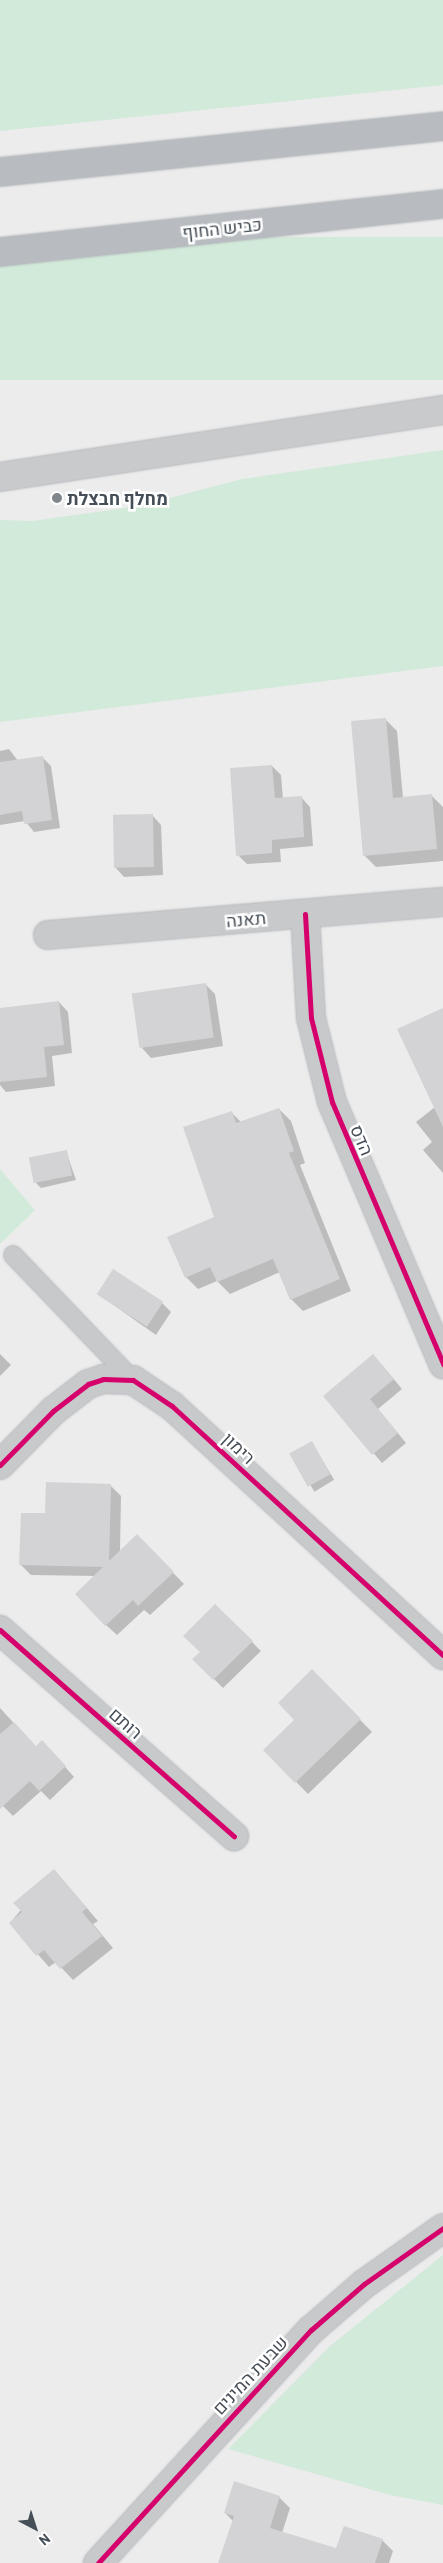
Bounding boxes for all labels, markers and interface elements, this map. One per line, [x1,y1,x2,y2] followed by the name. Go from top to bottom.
[181,213,263,243] street label: כביש החוף
[67,487,168,509] place label: מחלף חבצלת
[51,492,63,504] marker: מחלף חבצלת
[225,907,267,931] street label: תאנה
[346,1121,378,1159] street label: הדס
[218,1428,260,1468] street label: רימון
[105,1703,147,1743] street label: רותם
[208,2331,292,2419] street label: שבעת המינים
[10,2503,60,2553] north arrow
[36,2530,54,2549] text: N

